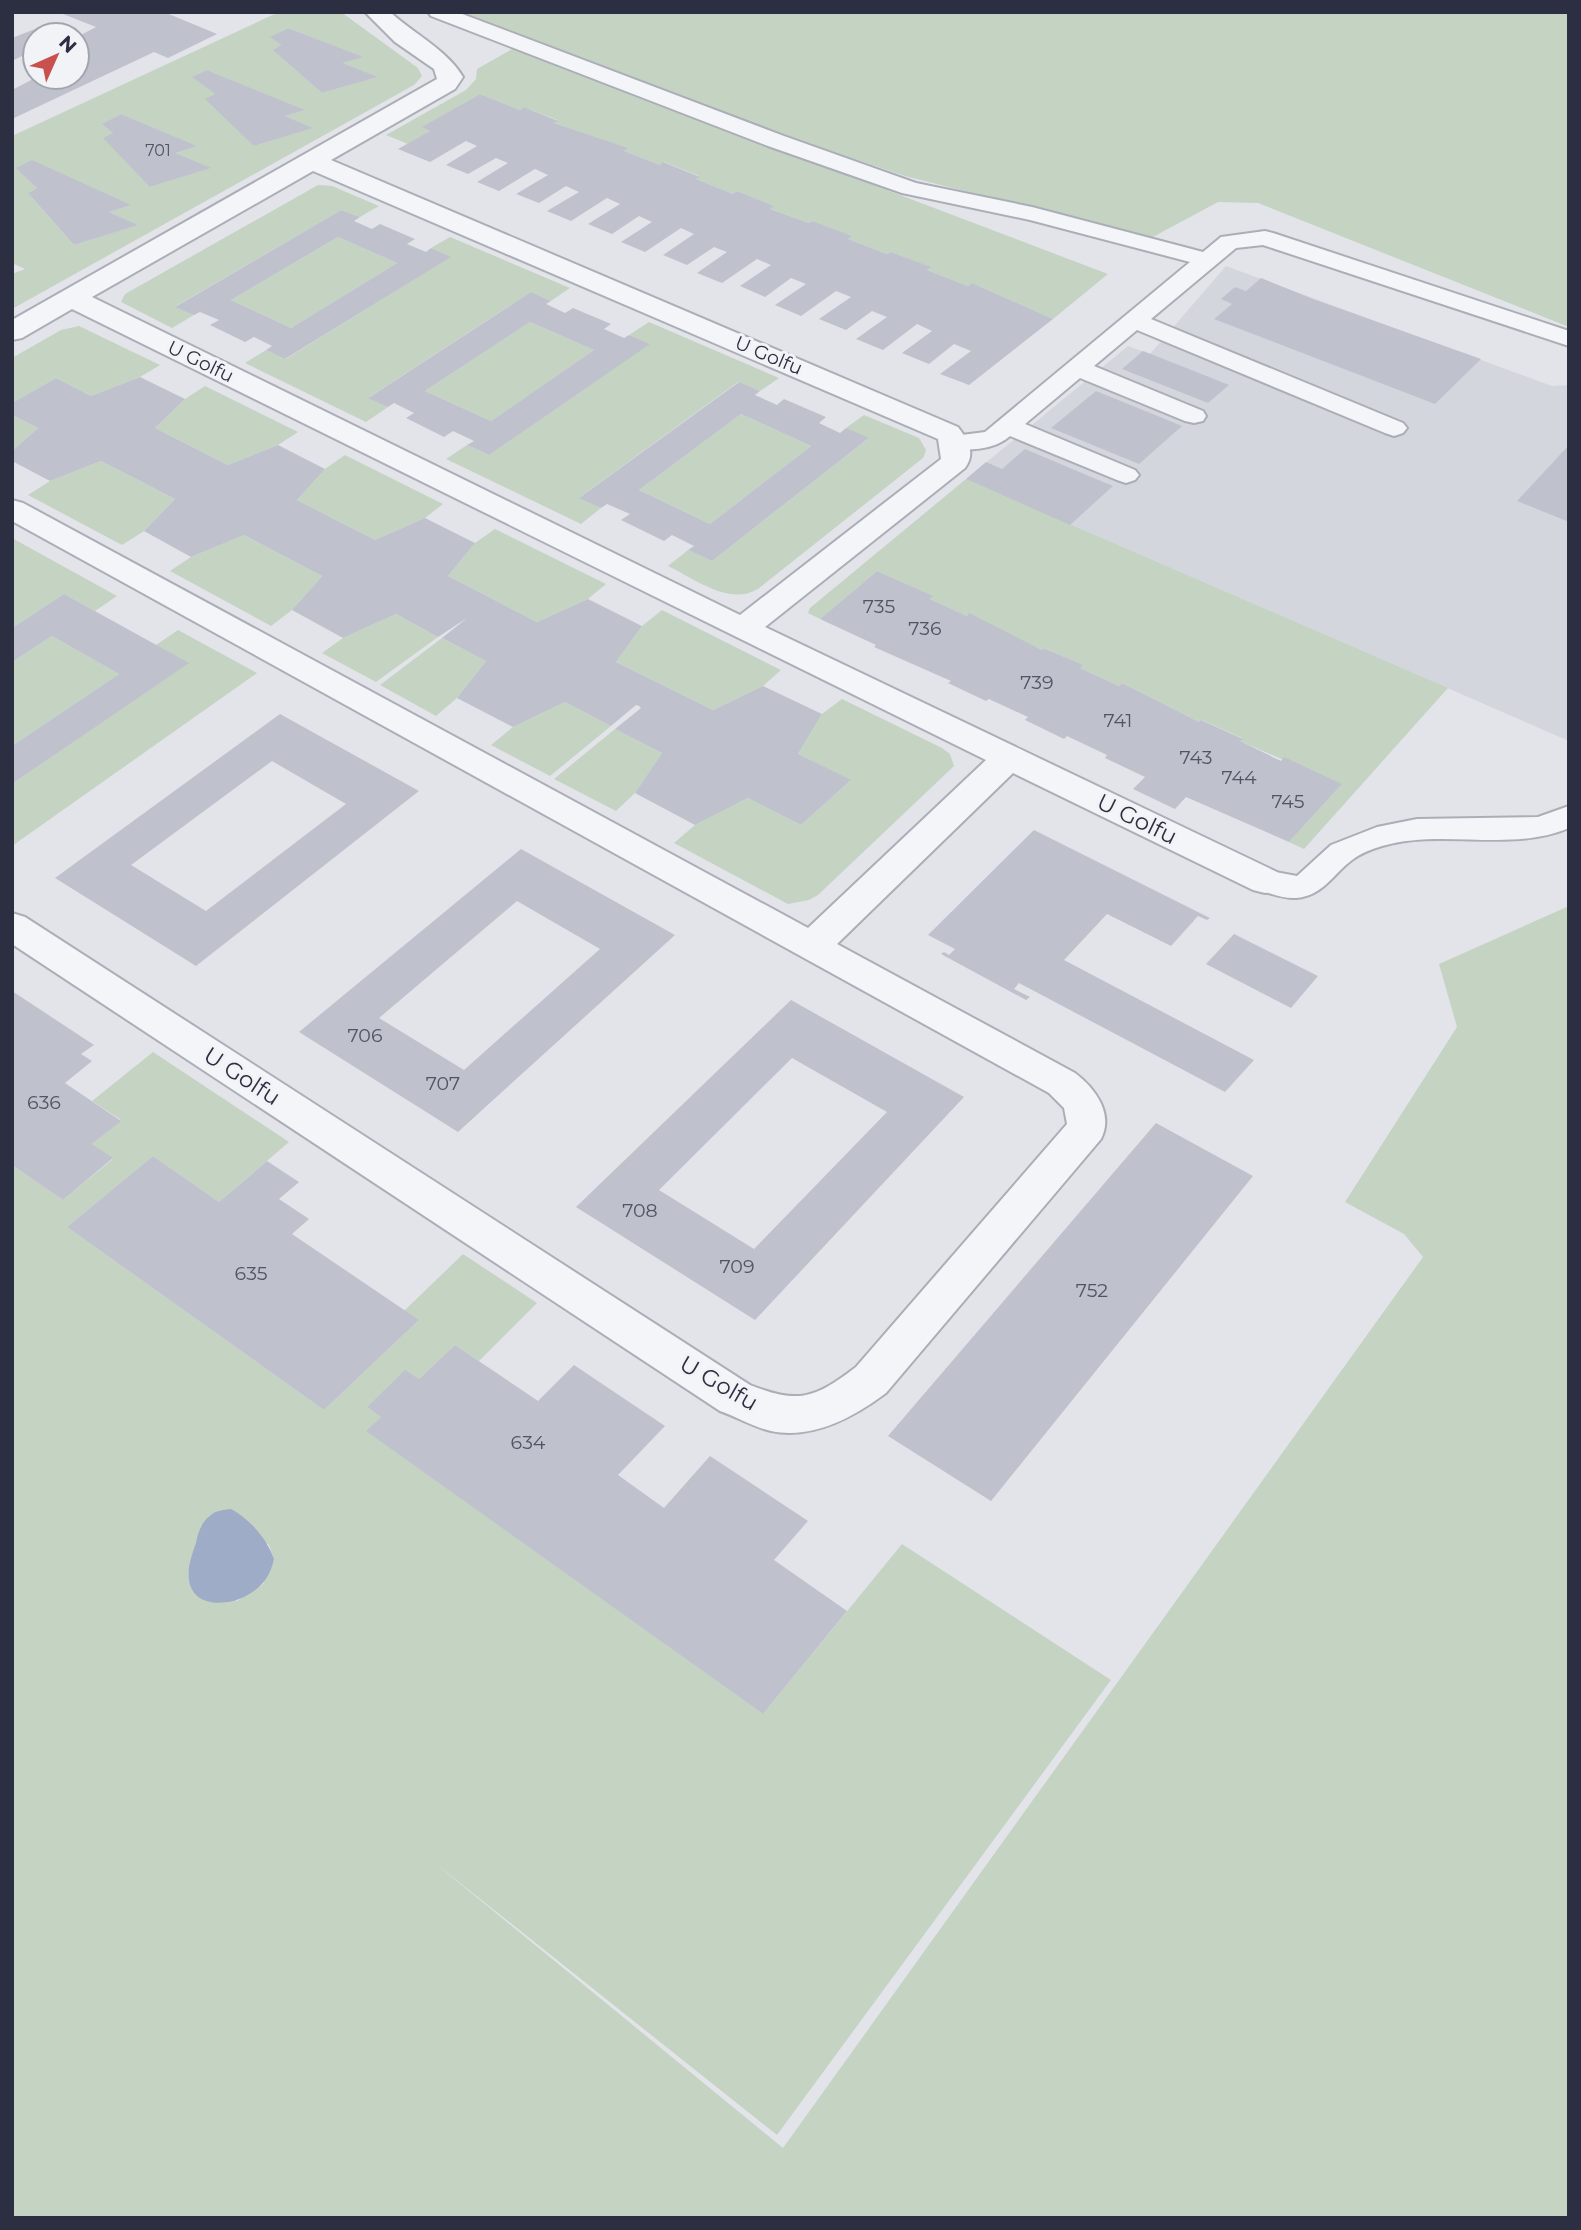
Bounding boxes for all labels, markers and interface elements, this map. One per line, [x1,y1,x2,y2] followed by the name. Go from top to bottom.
[21,21,91,91] north arrow
[54,31,81,58] text: N
[145,141,171,160] house number: 701
[732,331,806,380] street label: U Golfu
[164,336,238,387] street label: U Golfu
[863,595,895,618] house number: 735
[908,617,942,640] house number: 736
[1020,671,1054,694] house number: 739
[1104,709,1132,732] house number: 741
[1180,746,1212,769] house number: 743
[1221,766,1257,789] house number: 744
[1092,788,1182,850] street label: U Golfu
[1271,790,1305,813] house number: 745
[348,1024,382,1047] house number: 706
[198,1041,286,1111] street label: U Golfu
[426,1072,460,1095] house number: 707
[27,1091,61,1114] house number: 636
[622,1199,658,1222] house number: 708
[720,1255,754,1278] house number: 709
[235,1262,268,1285] house number: 635
[1076,1279,1108,1302] house number: 752
[675,1349,763,1417] street label: U Golfu
[511,1431,546,1454] house number: 634

